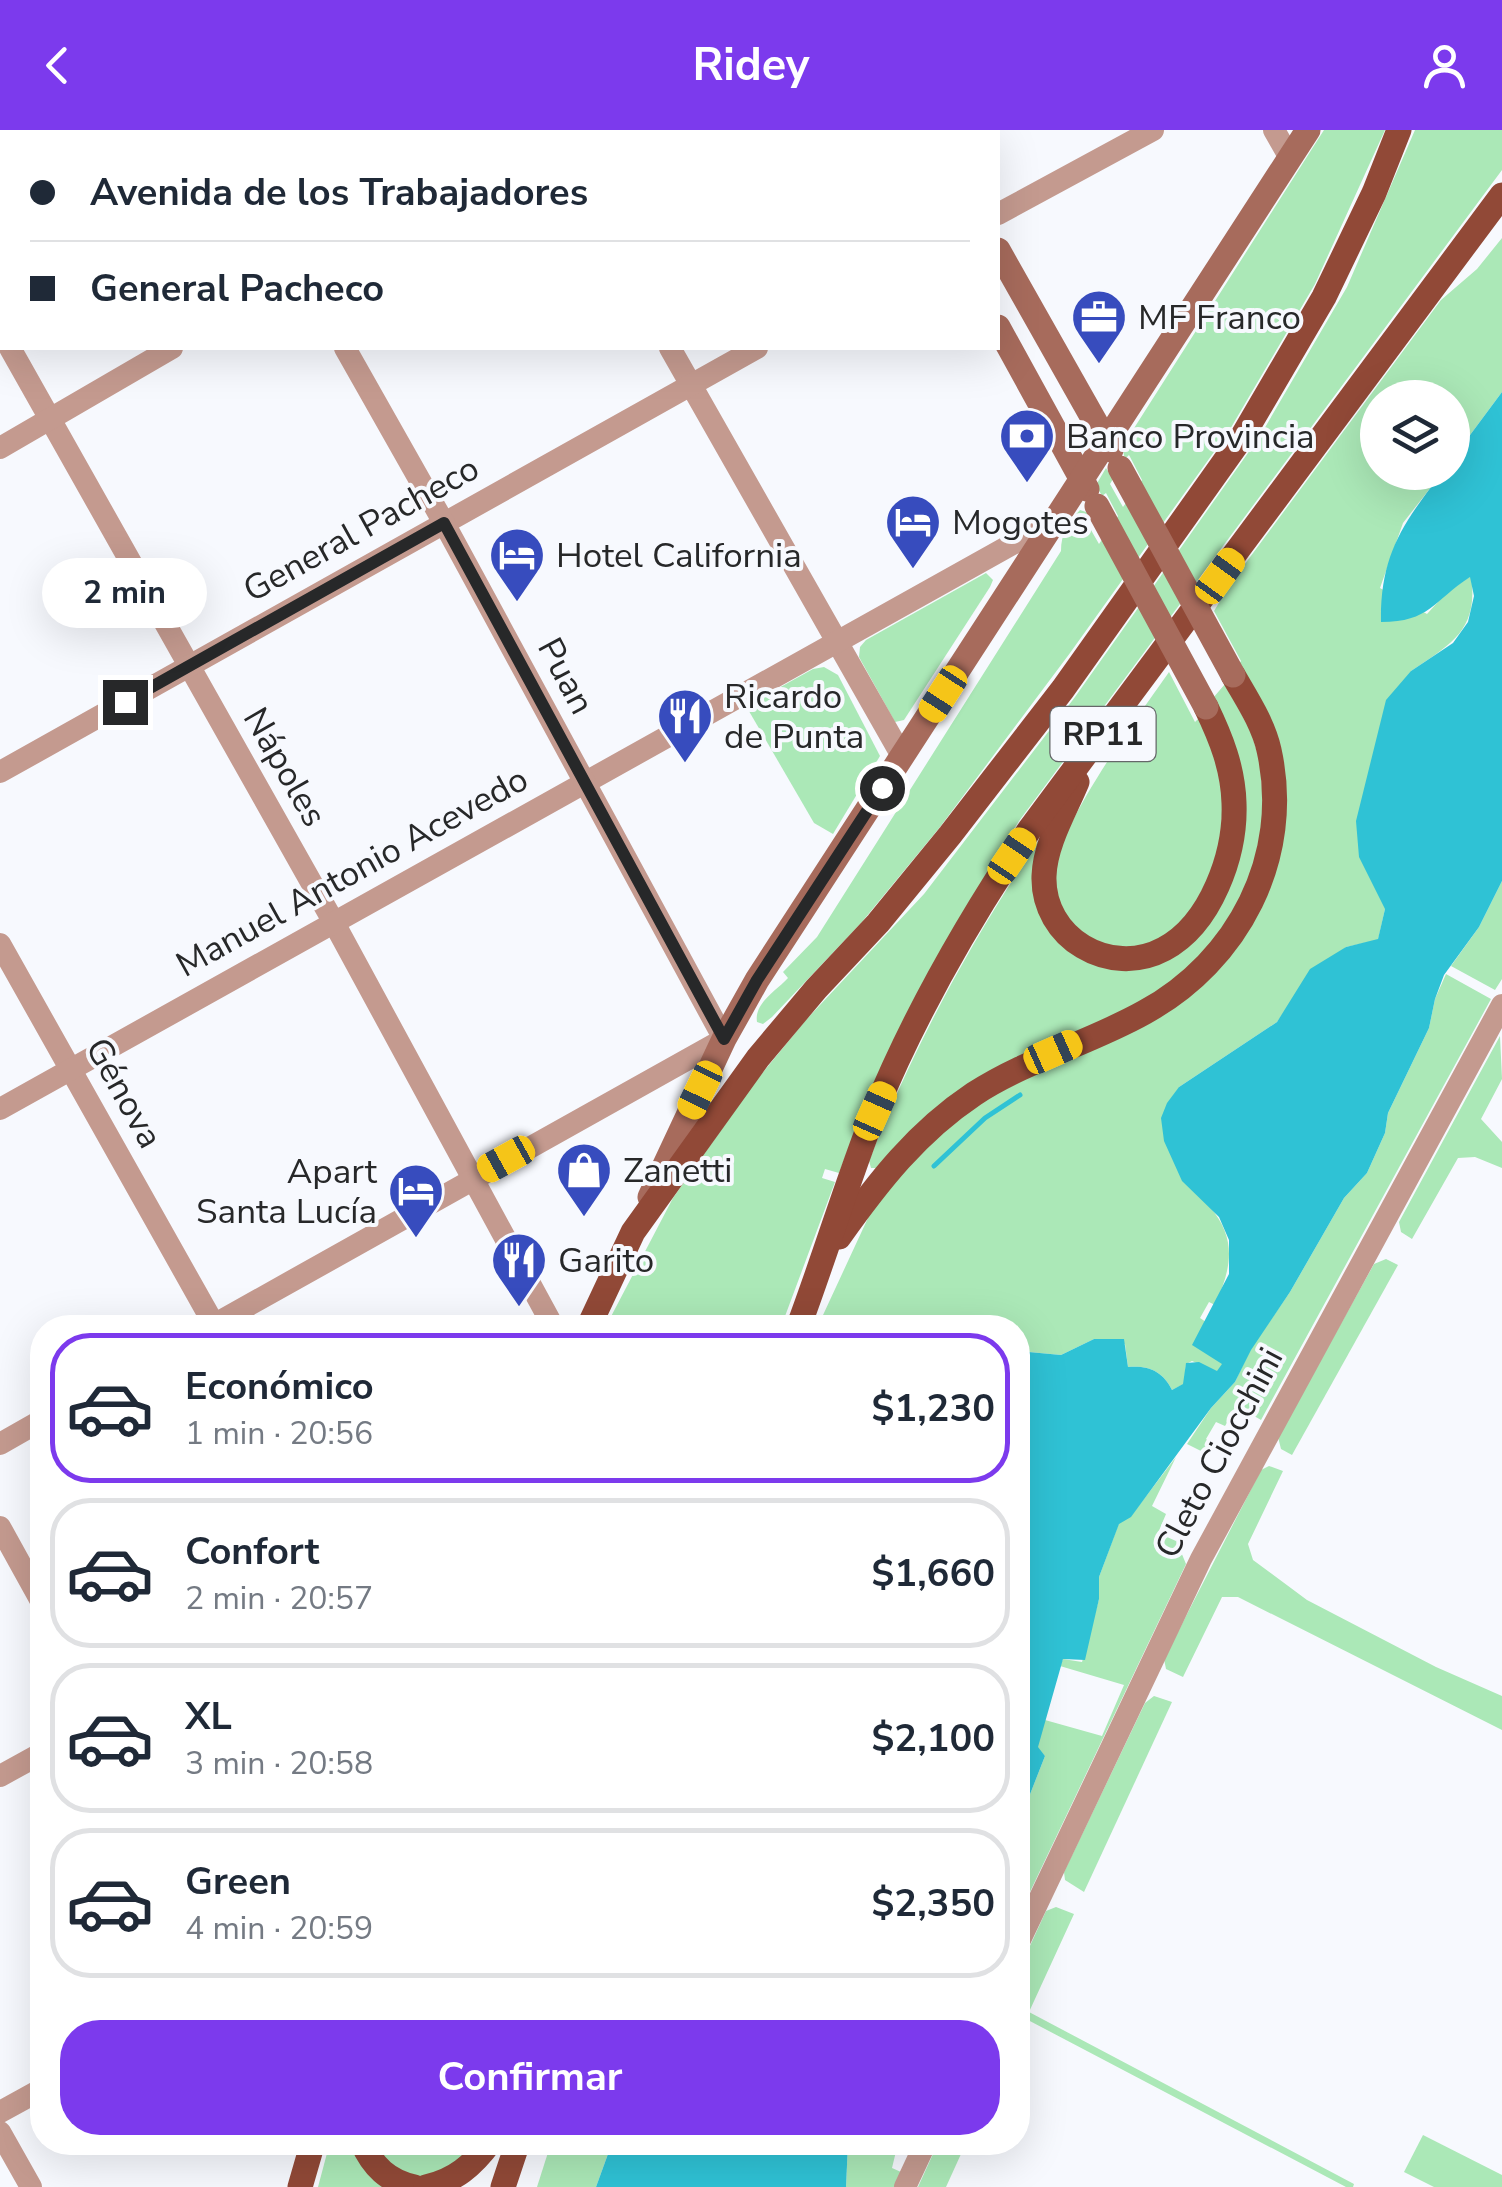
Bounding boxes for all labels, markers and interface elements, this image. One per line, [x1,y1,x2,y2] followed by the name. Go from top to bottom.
[692,35,810,96] text: Ridey
[30,38,85,93] icon: back
[1417,38,1472,93] icon: person
[90,167,588,218] text: Avenida de los Trabajadores
[90,263,384,314] text: General Pacheco
[1069,287,1129,366] office icon: MF Franco
[1138,294,1301,341] place label: MF Franco
[1360,380,1470,490] map controls
[1360,380,1470,490] button: layers
[997,406,1057,485] bank icon: Banco Provincia
[1066,413,1315,460] place label: Banco Provincia
[235,445,487,613] street label: General Pacheco
[883,492,943,571] hotel icon: Mogotes
[952,499,1089,546] place label: Mogotes
[487,525,547,604] hotel icon: Hotel California
[556,532,802,579] place label: Hotel California
[1190,543,1250,609] car
[42,557,208,627] callout: 2 min
[83,571,166,614] text: 2 min
[526,630,606,722] street label: Puan
[914,661,972,727] car
[724,673,864,760] place label: Ricardo de Punta
[103,680,148,725] route end
[655,686,715,765] restaurant icon: Ricardo de Punta
[232,699,338,835] street label: Nápoles
[1050,707,1156,761] road number: RP11
[168,756,536,988] street label: Manuel Antonio Acevedo
[860,766,905,811] route start
[983,823,1041,889] car
[1019,1026,1087,1078] car
[75,1029,173,1157] street label: Génova
[673,1056,727,1124] car
[849,1077,901,1145] car
[472,1131,540,1187] car
[554,1140,614,1219] shop icon: Zanetti
[623,1147,732,1194] place label: Zanetti
[196,1148,378,1235] place label: Apart Santa Lucía
[386,1161,446,1240] hotel icon: Apart Santa Lucía
[489,1230,549,1309] restaurant icon: Garito
[558,1237,654,1284] place label: Garito
[1144,1340,1294,1566] street label: Cleto Ciocchini
[185,1361,374,1412] text: Económico
[65,1363,155,1453] icon: car
[872,1383,995,1434] text: $1,230
[185,1412,373,1455] text: 1 min · 20:56
[185,1526,319,1577] text: Confort
[65,1528,155,1618] icon: car
[872,1548,995,1599] text: $1,660
[185,1577,373,1620] text: 2 min · 20:57
[185,1691,232,1742] text: XL
[65,1693,155,1783] icon: car
[872,1713,995,1764] text: $2,100
[185,1742,373,1785] text: 3 min · 20:58
[185,1856,291,1907] text: Green
[65,1858,155,1948] icon: car
[872,1878,995,1929] text: $2,350
[185,1907,373,1950] text: 4 min · 20:59
[60,2020,1000,2135] button: Confirmar

